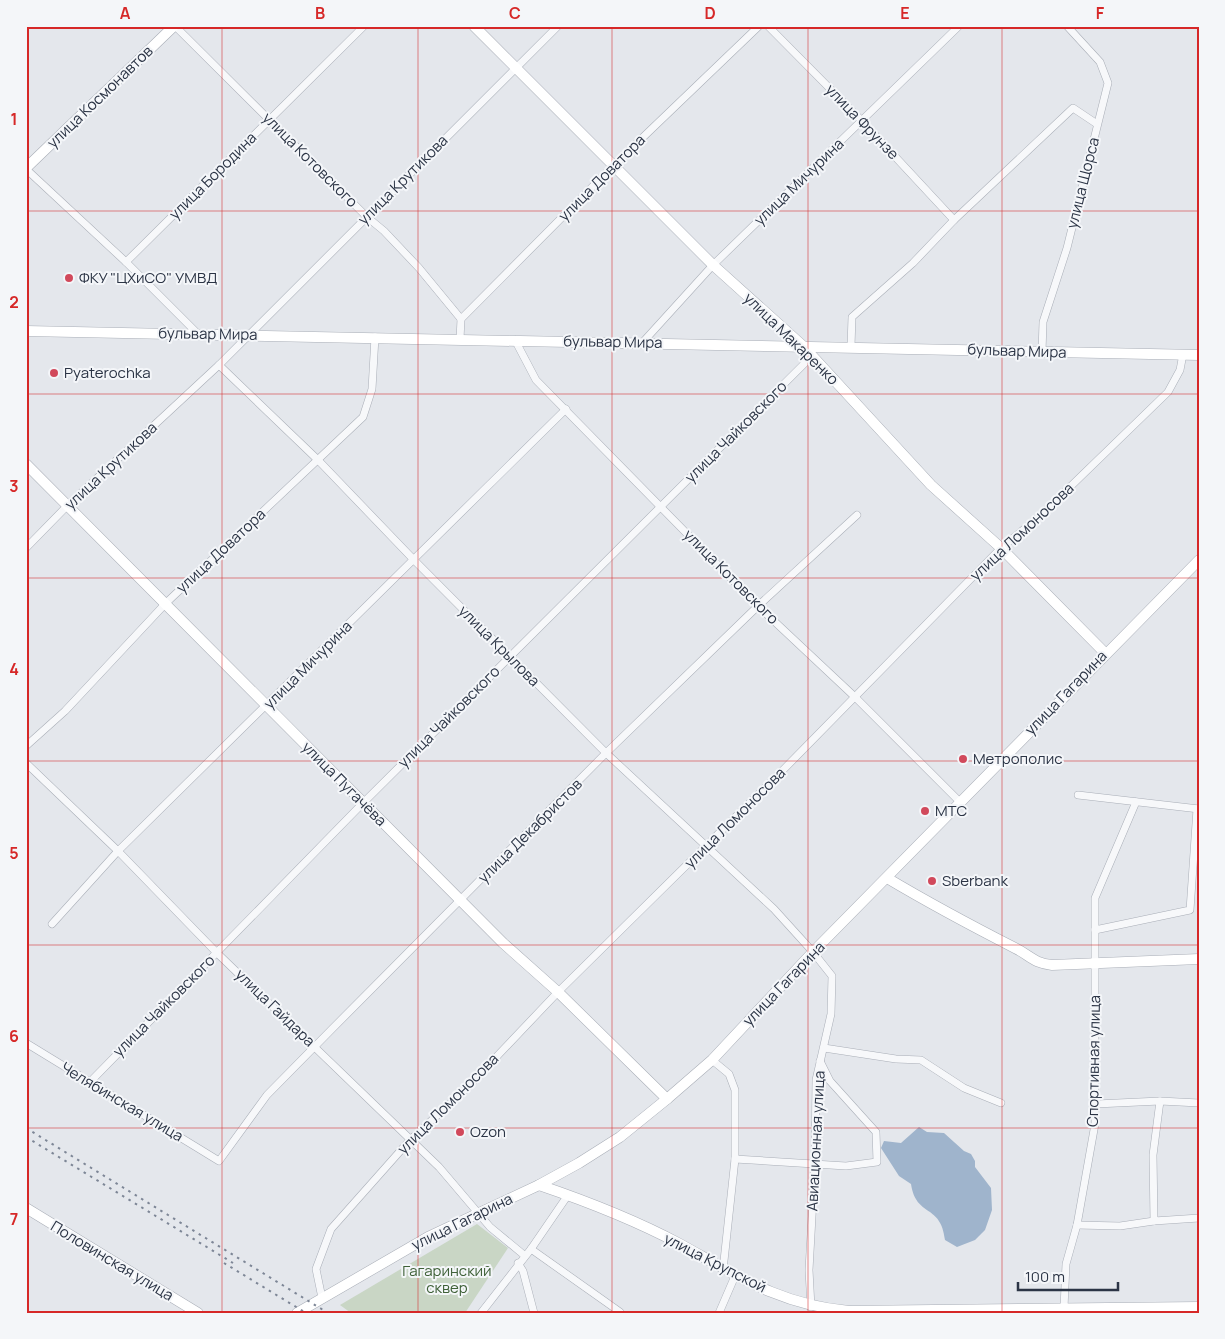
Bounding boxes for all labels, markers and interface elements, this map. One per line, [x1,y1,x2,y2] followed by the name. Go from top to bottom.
[120,2,131,24] text: A
[315,2,325,24] text: B
[509,2,521,24] text: C
[704,2,716,24] text: D
[900,2,910,24] text: E
[1096,2,1105,24] text: F
[42,41,157,153] street label: улица Космонавтов
[821,79,904,164] street label: улица Фрунзе
[258,107,363,212] street label: улица Котовского
[10,108,18,130] text: 1
[164,127,261,224] street label: улица Бородина
[553,129,650,226] street label: улица Доватора
[353,130,452,229] street label: улица Крутикова
[749,133,848,230] street label: улица Мичурина
[1061,135,1104,231] street label: улица Щорса
[79,267,217,288] place label: ФКУ "ЦХиСО" УМВД
[63,272,75,284] marker: ФКУ "ЦХиСО" УМВД
[739,288,844,390] street label: улица Макаренко
[9,291,19,313] text: 2
[158,322,258,345] street label: бульвар Мира
[563,330,663,353] street label: бульвар Мира
[967,338,1067,363] street label: бульвар Мира
[64,362,151,383] place label: Pyaterochka
[48,367,60,379] marker: Pyaterochka
[680,376,791,487] street label: улица Чайковского
[60,417,161,514] street label: улица Крутикова
[9,475,19,497] text: 3
[965,478,1078,585] street label: улица Ломоносова
[171,504,270,598] street label: улица Доватора
[679,524,784,629] street label: улица Котовского
[454,600,545,691] street label: улица Крылова
[259,616,357,714] street label: улица Мичурина
[1020,646,1111,740] street label: улица Гагарина
[9,658,19,680] text: 4
[393,661,504,772] street label: улица Чайковского
[297,737,391,831] street label: улица Пугачёва
[973,748,1063,769] place label: Метрополис
[957,753,969,765] marker: Метрополис
[679,762,790,873] street label: улица Ломоносова
[473,774,586,887] street label: улица Декабристов
[935,800,968,821] place label: МТС
[919,805,931,817] marker: МТС
[9,842,19,864] text: 5
[942,870,1008,891] place label: Sberbank
[926,875,938,887] marker: Sberbank
[738,937,829,1031] street label: улица Гагарина
[108,950,219,1061] street label: улица Чайковского
[231,964,320,1051] street label: улица Гайдара
[1082,995,1105,1127] street label: Спортивная улица
[9,1025,19,1047] text: 6
[392,1048,503,1159] street label: улица Ломоносова
[57,1057,187,1146] street label: Челябинская улица
[801,1070,830,1212] street label: Авиационная улица
[470,1121,506,1142] place label: Ozon
[454,1126,466,1138] marker: Ozon
[408,1188,516,1255] street label: улица Гагарина
[10,1208,18,1230] text: 7
[47,1216,178,1306] street label: Половинская улица
[660,1228,770,1297] street label: улица Крупской
[1018,1259,1118,1291] scale bar
[402,1260,492,1298] park label: Гагаринский сквер
[1025,1266,1065,1287] text: 100 m

